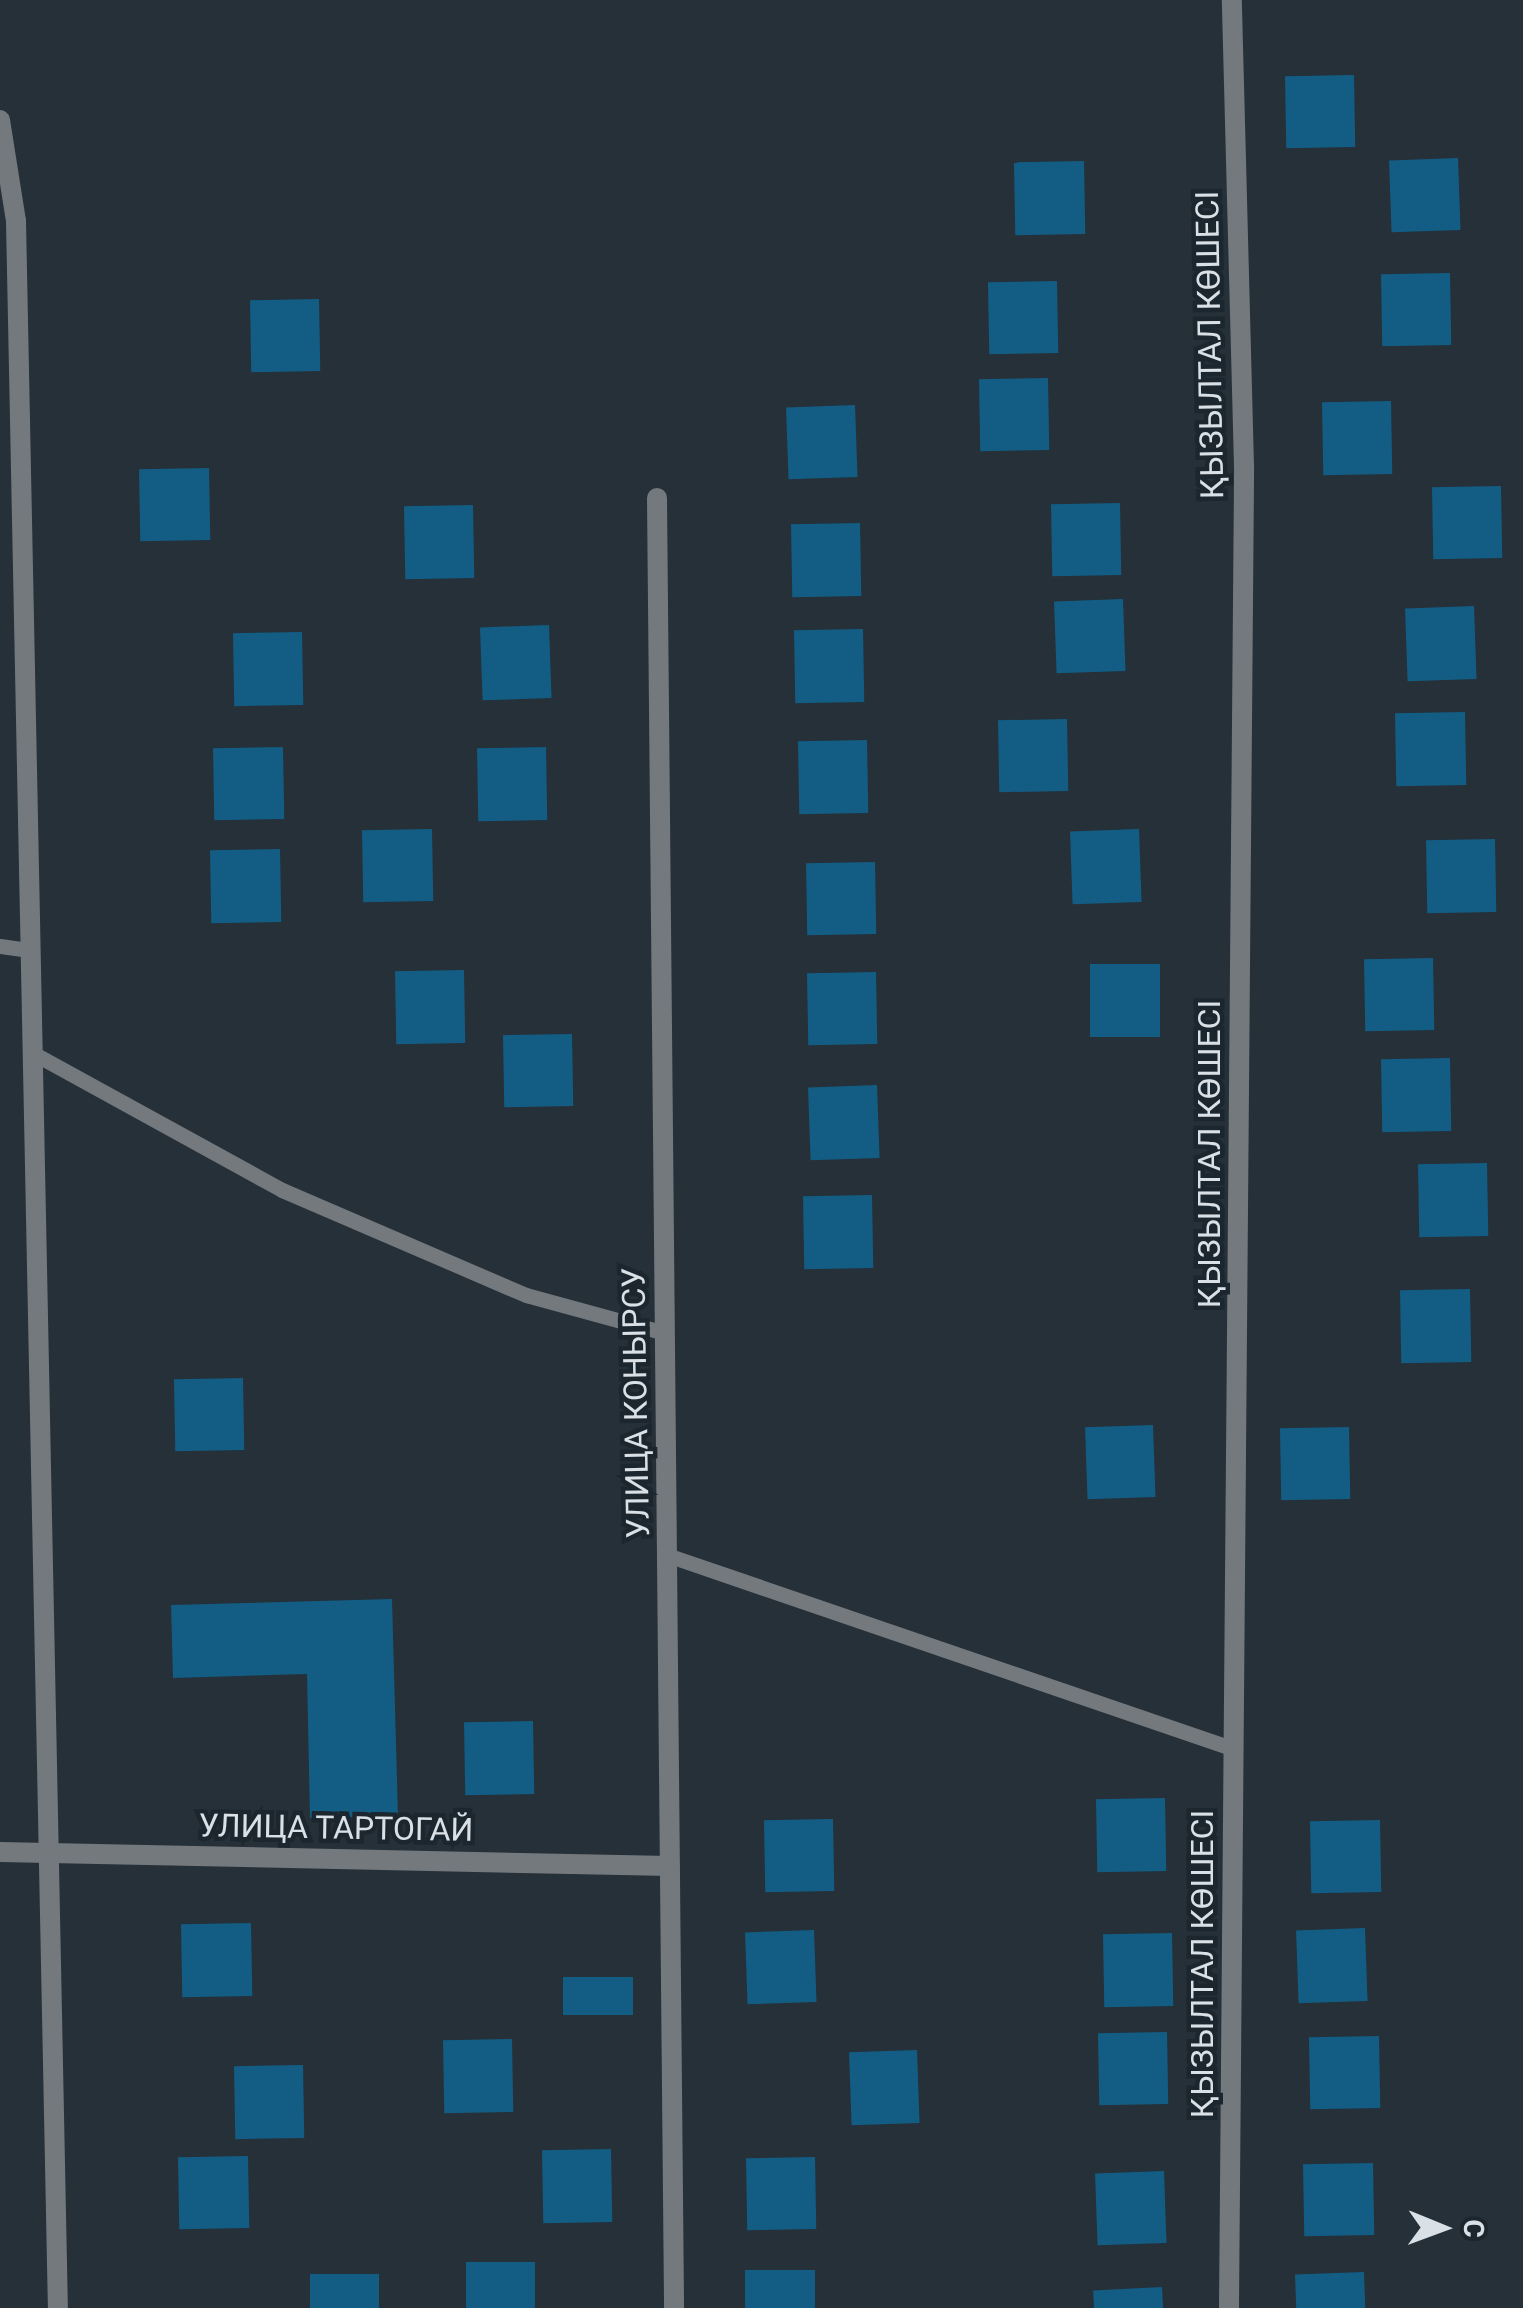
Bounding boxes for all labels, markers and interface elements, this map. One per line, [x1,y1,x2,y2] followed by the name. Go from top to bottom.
[1188,190,1232,500] street label: ҚЫЗЫЛТАЛ КӨШЕСІ
[1190,1000,1228,1308] street label: ҚЫЗЫЛТАЛ КӨШЕСІ
[614,1267,658,1539] street label: УЛИЦА КОНЫРСУ
[198,1806,474,1850] street label: УЛИЦА ТАРТОГАЙ
[1183,1810,1221,2118] street label: ҚЫЗЫЛТАЛ КӨШЕСІ
[1393,2178,1493,2278] north arrow
[1457,2219,1490,2238] text: С

